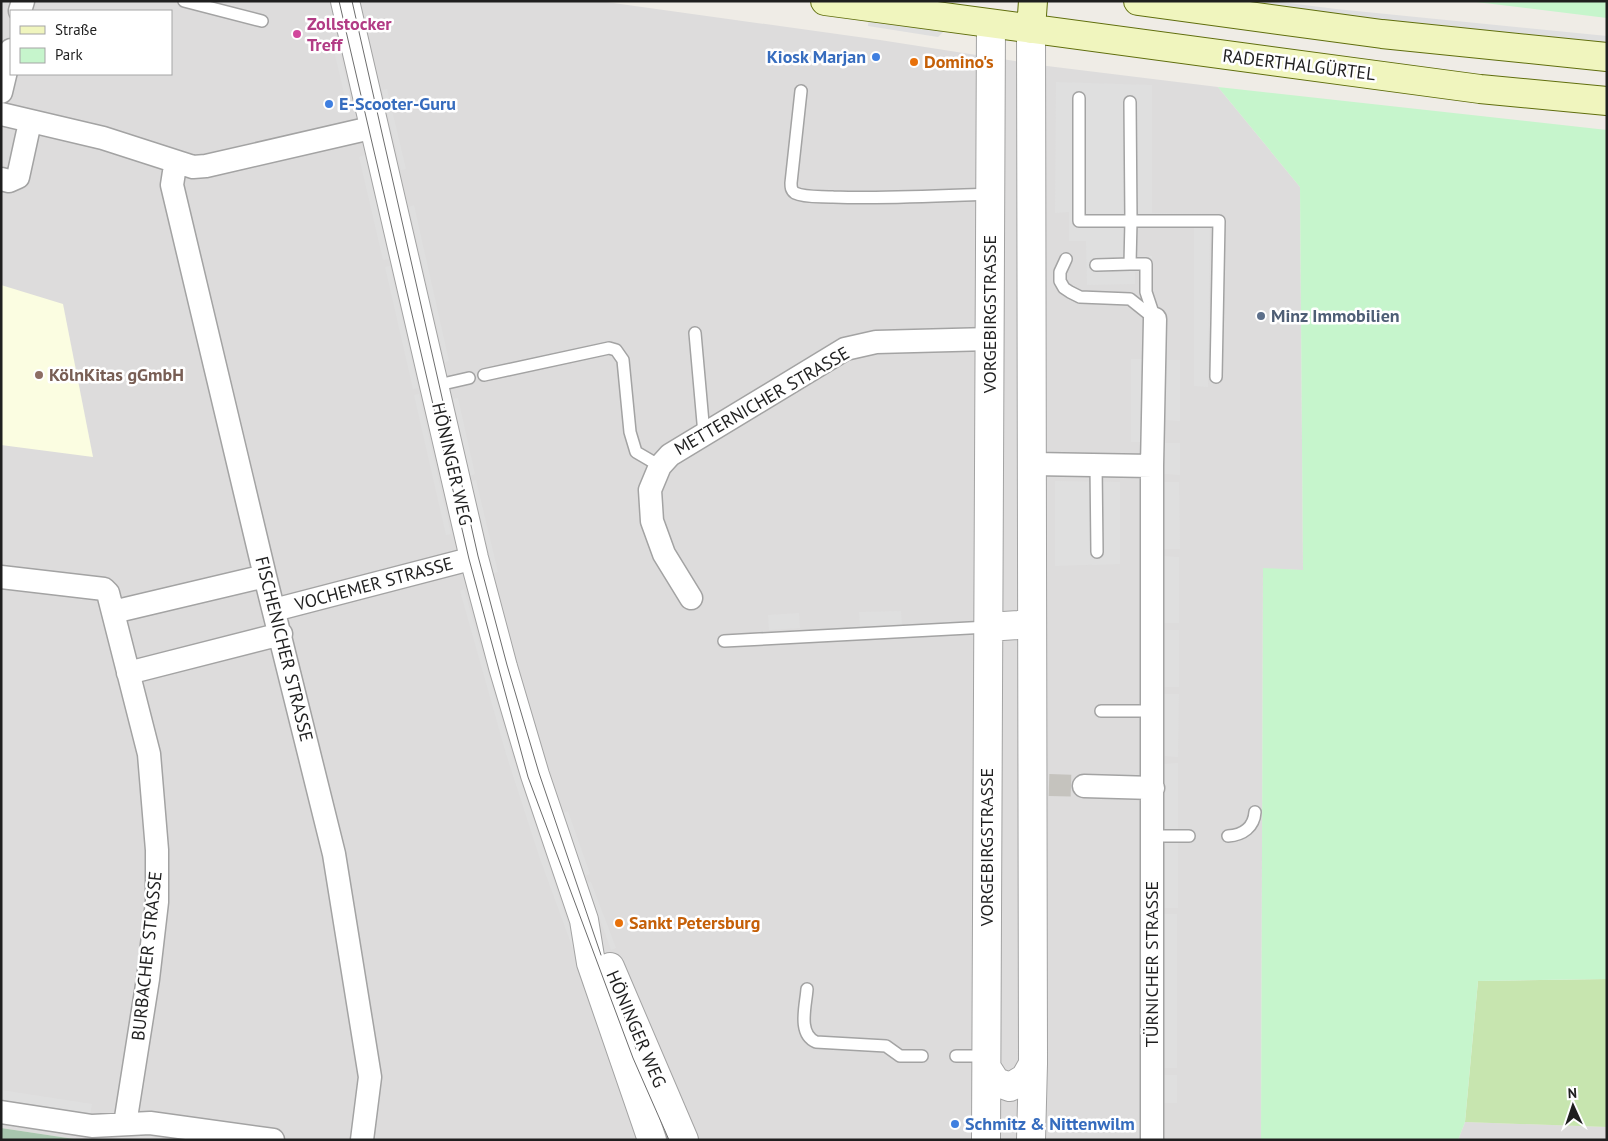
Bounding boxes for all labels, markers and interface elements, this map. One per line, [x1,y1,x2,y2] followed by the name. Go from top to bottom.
[10,10,172,75] legend
[307,12,392,56] place label: Zollstocker Treff
[55,20,97,39] text: Straße
[291,28,303,40] marker: Zollstocker Treff
[1221,44,1377,85] street label: RADERTHALGÜRTEL
[55,45,83,64] text: Park
[767,45,866,68] place label: Kiosk Marjan
[924,50,994,73] place label: Domino's
[870,51,882,63] marker: Kiosk Marjan
[908,56,920,68] marker: Domino's
[339,92,456,115] place label: E-Scooter-Guru
[323,98,335,110] marker: E-Scooter-Guru
[978,235,1001,394] street label: VORGEBIRGSTRASSE
[1271,304,1400,327] place label: Minz Immobilien
[1255,310,1267,322] marker: Minz Immobilien
[670,341,853,460] street label: METTERNICHER STRASSE
[49,363,184,386] place label: KölnKitas gGmbH
[33,369,45,381] marker: KölnKitas gGmbH
[427,400,478,528] street label: HÖNINGER WEG
[291,551,455,616] street label: VOCHEMER STRASSE
[250,554,319,744] street label: FISCHENICHER STRASSE
[975,768,998,927] street label: VORGEBIRGSTRASSE
[126,870,167,1042] street label: BURBACHER STRASSE
[1140,881,1163,1047] street label: TÜRNICHER STRASSE
[629,911,760,934] place label: Sankt Petersburg
[613,917,625,929] marker: Sankt Petersburg
[601,967,672,1091] street label: HÖNINGER WEG
[1548,1081,1598,1131] north arrow
[1567,1084,1577,1102] text: N
[965,1112,1135,1135] place label: Schmitz & Nittenwilm
[949,1118,961,1130] marker: Schmitz & Nittenwilm

